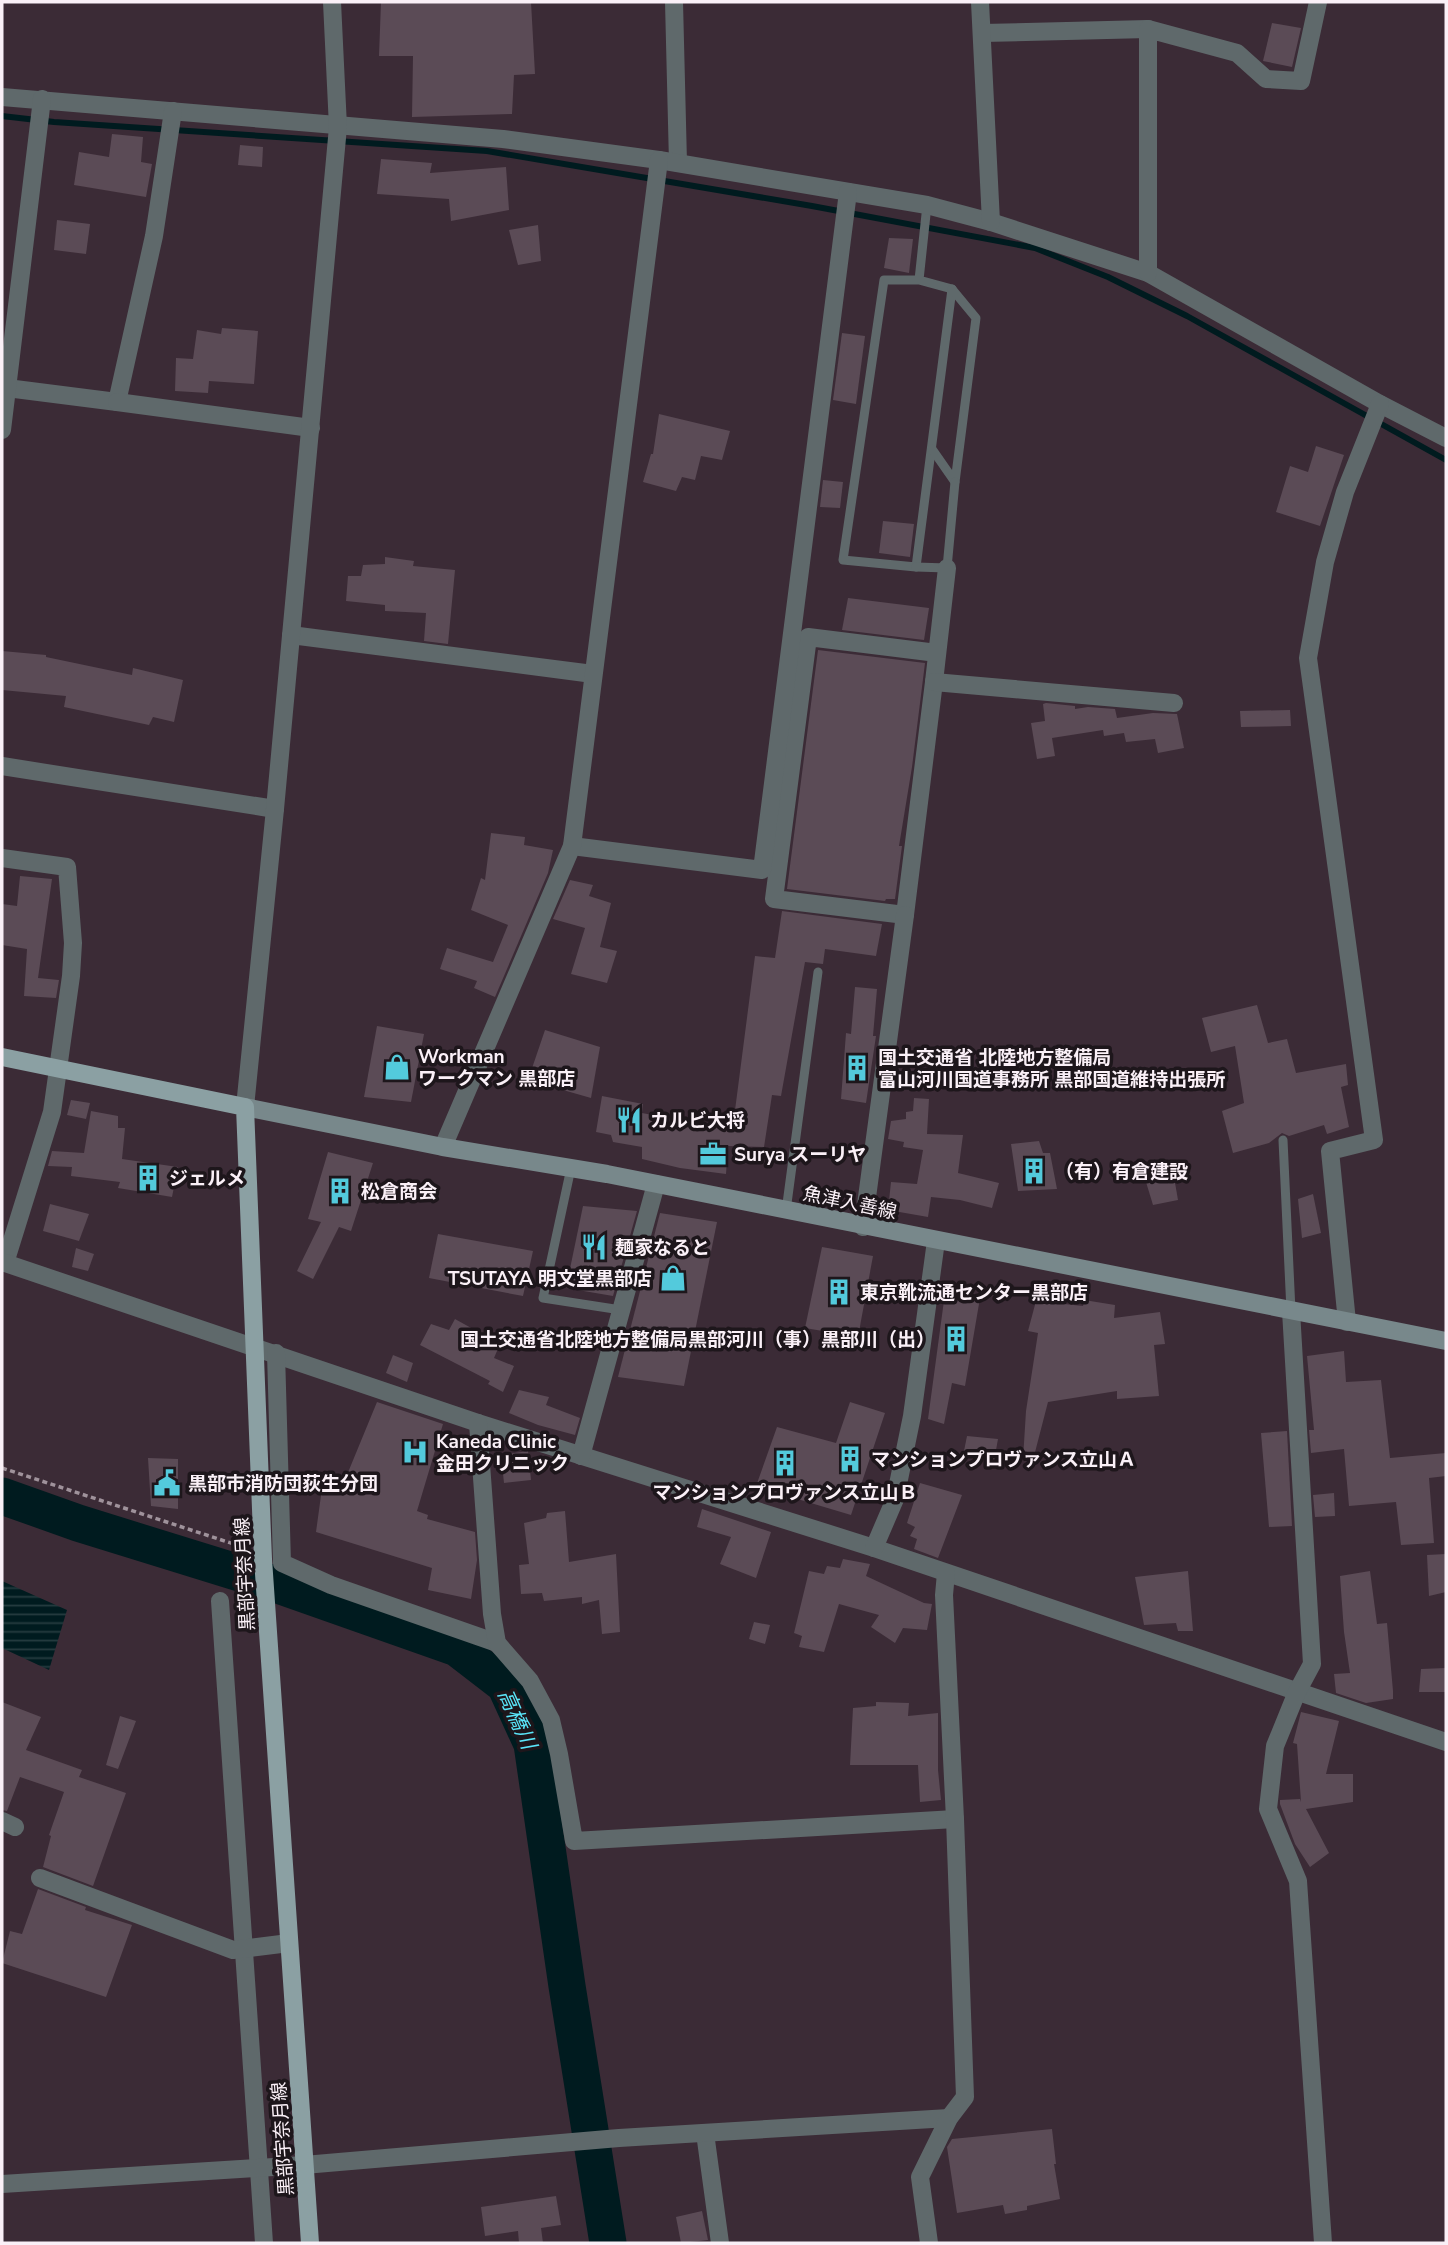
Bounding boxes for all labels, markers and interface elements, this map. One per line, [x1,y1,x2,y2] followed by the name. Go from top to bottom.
[418,1044,575,1092] place label: Workman ワークマン 黒部店
[878,1045,1225,1093] place label: 国土交通省 北陸地方整備局 富山河川国道事務所 黒部国道維持出張所
[382,1052,412,1082] shop icon: Workman ワークマン 黒部店
[842,1053,872,1083] building icon: 国土交通省 北陸地方整備局 富山河川国道事務所 黒部国道維持出張所
[614,1105,644,1135] restaurant icon: カルビ大将
[650,1108,745,1134] place label: カルビ大将
[698,1139,728,1169] office icon: Surya スーリヤ
[734,1142,866,1168] place label: Surya スーリヤ
[1019,1156,1049,1186] building icon: （有）有倉建設
[1055,1159,1188,1185] place label: （有）有倉建設
[133,1163,163,1193] building icon: ジェルメ
[169,1166,245,1192] place label: ジェルメ
[325,1176,355,1206] building icon: 松倉商会
[361,1179,437,1205] place label: 松倉商会
[801,1180,899,1226] street label: 魚津入善線
[579,1232,609,1262] restaurant icon: 麺家なると
[615,1235,710,1261] place label: 麺家なると
[658,1263,688,1293] shop icon: TSUTAYA 明文堂黒部店
[448,1266,652,1292] place label: TSUTAYA 明文堂黒部店
[824,1277,854,1307] building icon: 東京靴流通センター黒部店
[860,1280,1088,1306] place label: 東京靴流通センター黒部店
[941,1324,971,1354] building icon: 国土交通省北陸地方整備局黒部河川（事）黒部川（出）
[460,1327,935,1353] place label: 国土交通省北陸地方整備局黒部河川（事）黒部川（出）
[436,1429,569,1477] place label: Kaneda Clinic 金田クリニック
[400,1437,430,1467] hospital icon: Kaneda Clinic 金田クリニック
[835,1444,865,1474] building icon: マンションプロヴァンス立山Ａ
[871,1447,1136,1473] place label: マンションプロヴァンス立山Ａ
[770,1448,800,1478] building icon: マンションプロヴァンス立山Ｂ
[152,1468,182,1498] public building icon: 黒部市消防団荻生分団
[188,1471,378,1497] place label: 黒部市消防団荻生分団
[652,1480,918,1506] place label: マンションプロヴァンス立山Ｂ
[229,1516,261,1632] street label: 黒部宇奈月線
[491,1685,543,1755] water label: 高橋川
[266,2081,300,2197] street label: 黒部宇奈月線

